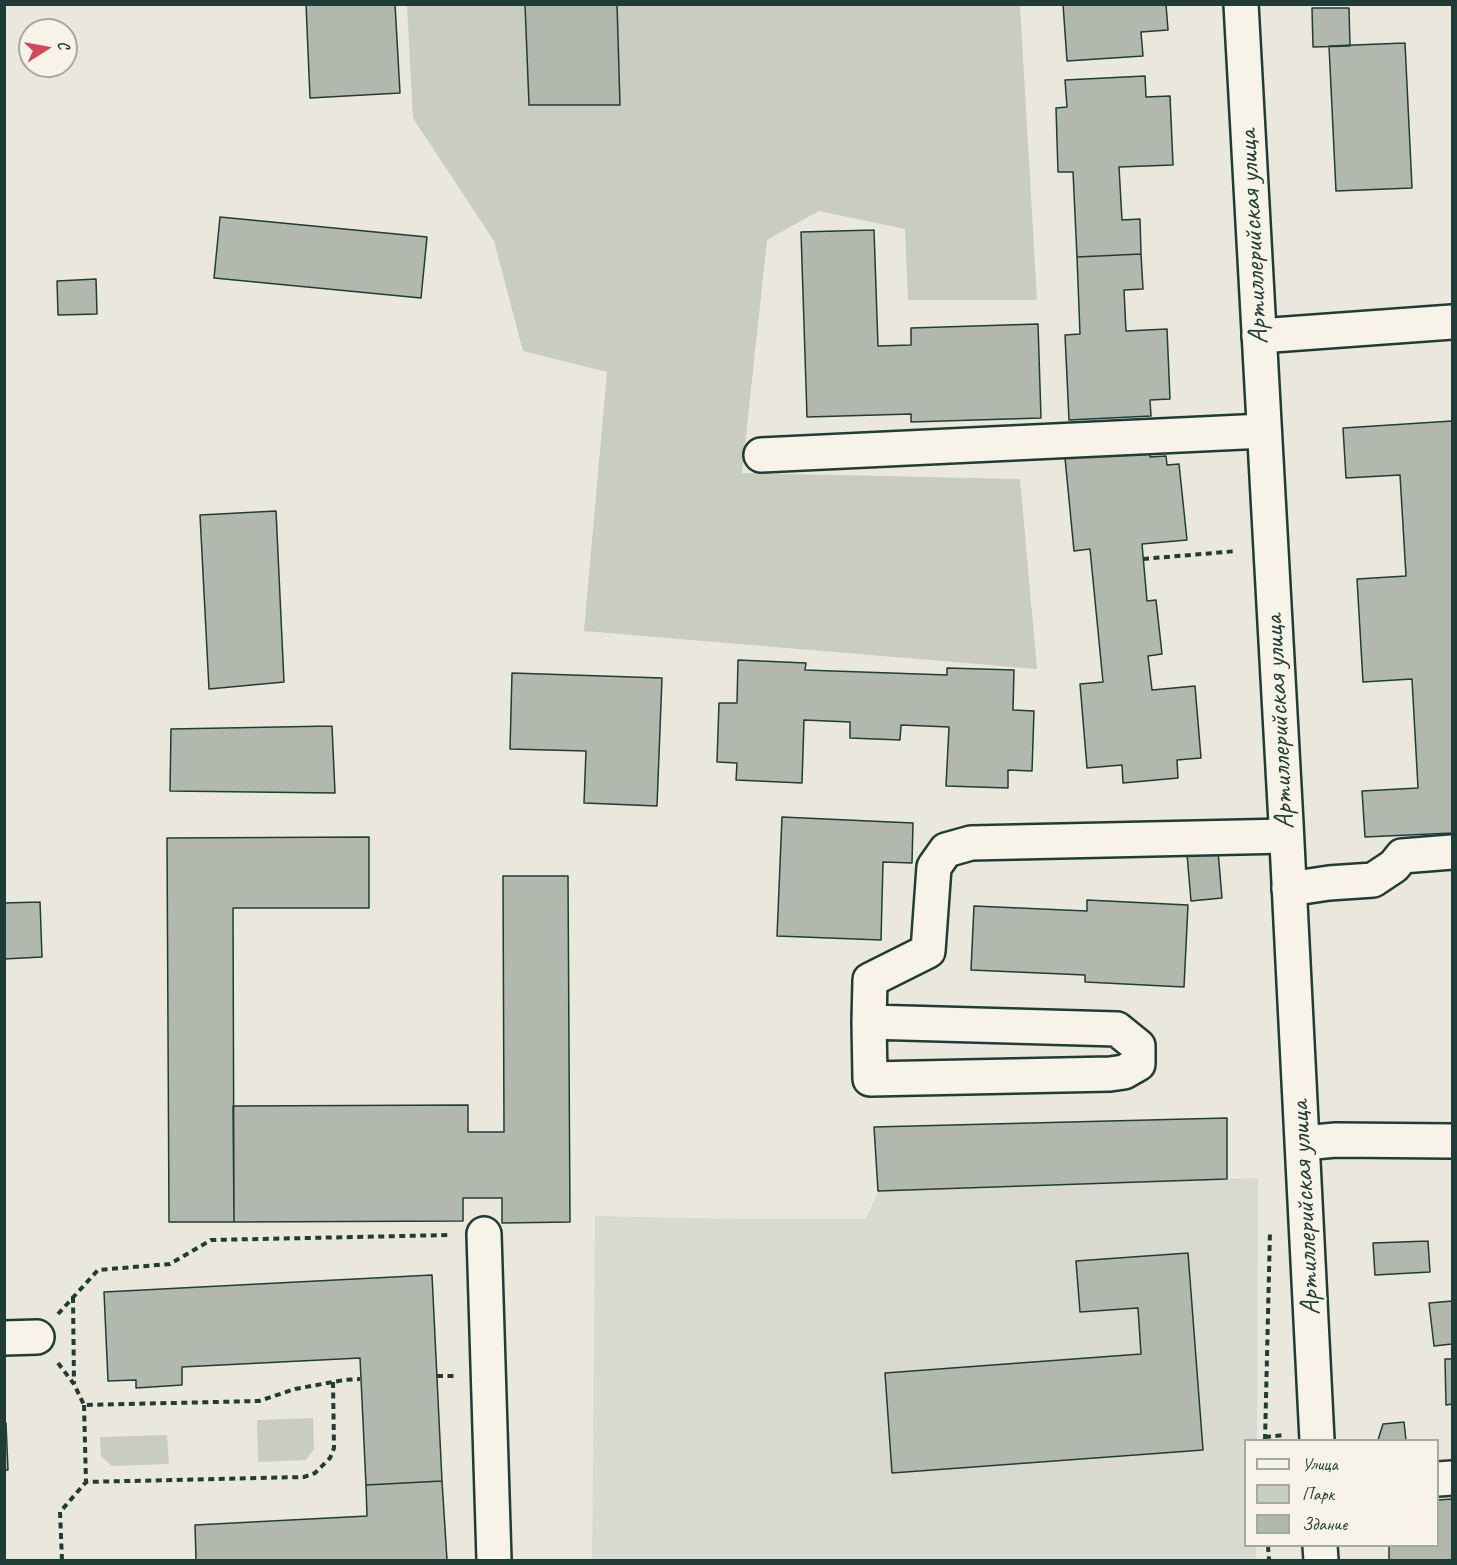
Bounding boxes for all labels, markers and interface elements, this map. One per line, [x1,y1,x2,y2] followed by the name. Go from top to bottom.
[18,18,78,78] north arrow
[53,39,74,51] text: С
[1232,129,1276,345] street label: Артиллерийская улица
[1258,614,1302,830] street label: Артиллерийская улица
[1284,1100,1328,1316] street label: Артиллерийская улица
[1244,1439,1439,1547] legend
[1302,1453,1338,1475] text: Улица
[1302,1483,1334,1505] text: Парк
[1302,1513,1347,1535] text: Здание

